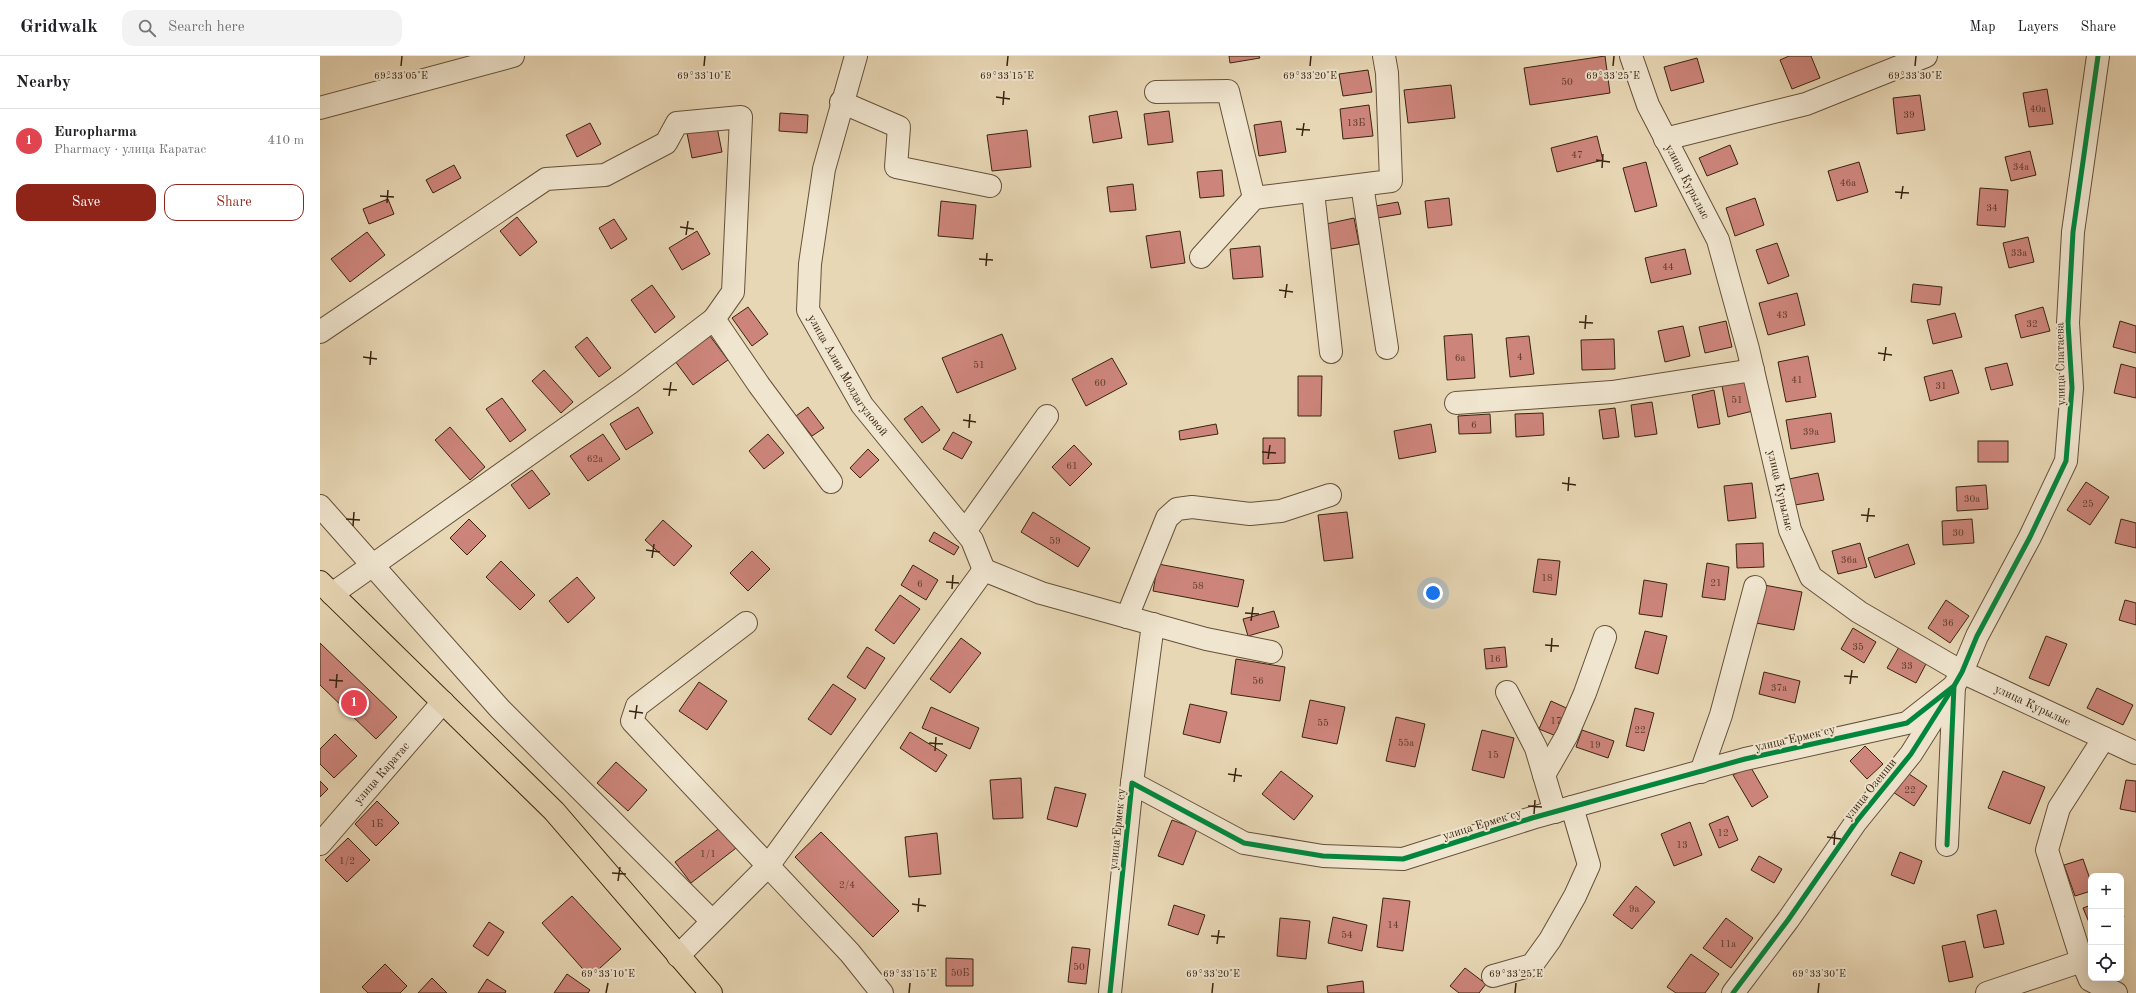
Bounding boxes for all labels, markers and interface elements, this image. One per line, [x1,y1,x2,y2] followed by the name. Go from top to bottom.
[122,10,402,46] search box
[136,17,158,39] icon: search
[20,18,98,37] text: Gridwalk
[168,20,245,35] text: Search here
[1970,20,1996,34] text: Map
[2018,20,2059,34] text: Layers
[2081,20,2116,34] text: Share
[374,71,428,81] text: 69°33'05"E
[677,71,731,81] text: 69°33'10"E
[980,71,1034,81] text: 69°33'15"E
[1283,71,1337,81] text: 69°33'20"E
[1586,71,1640,81] text: 69°33'25"E
[1888,71,1942,81] text: 69°33'30"E
[16,74,71,91] text: Nearby
[1561,77,1573,87] house number: 50
[2030,104,2046,114] house number: 40а
[1903,110,1915,120] house number: 39
[1347,118,1365,128] house number: 13Б
[54,125,137,140] text: Europharma
[25,134,33,147] text: 1
[267,134,304,147] text: 410 m
[1662,142,1711,221] street label: улица Курылыс
[54,143,206,156] text: Pharmacy · улица Каратас
[1571,150,1583,160] house number: 47
[2013,162,2029,172] house number: 34а
[1840,178,1856,188] house number: 46а
[16,184,156,221] button: Save
[164,184,304,221] button: Share
[1986,203,1998,213] house number: 34
[2011,248,2027,258] house number: 33а
[1662,262,1674,272] house number: 44
[1776,310,1788,320] house number: 43
[805,313,890,439] street label: улица Алии Молдагуловой
[2026,319,2038,329] house number: 32
[2054,322,2068,406] street label: улица Спатаева
[1517,352,1523,362] house number: 4
[1455,353,1465,363] house number: 6а
[973,360,985,370] house number: 51
[1791,375,1803,385] house number: 41
[1094,378,1106,388] house number: 60
[1935,381,1947,391] house number: 31
[1731,395,1743,405] house number: 51
[1471,420,1477,430] house number: 6
[1803,427,1819,437] house number: 39а
[1765,449,1795,532] street label: улица Курылыс
[587,454,603,464] house number: 62а
[1066,461,1078,471] house number: 61
[1964,494,1980,504] house number: 30а
[2082,499,2094,509] house number: 25
[1952,528,1964,538] house number: 30
[1049,536,1061,546] house number: 59
[1841,555,1857,565] house number: 36а
[1541,573,1553,583] house number: 18
[1710,578,1722,588] house number: 21
[917,579,923,589] house number: 6
[1192,581,1204,591] house number: 58
[1423,583,1443,603] your location
[1942,618,1954,628] house number: 36
[1852,642,1864,652] house number: 35
[1489,654,1501,664] house number: 16
[1901,661,1913,671] house number: 33
[1252,676,1264,686] house number: 56
[1771,683,1787,693] house number: 37а
[1992,683,2072,729] street label: улица Курылыс
[341,688,367,718] pin: 1
[1550,716,1562,726] house number: 17
[1317,718,1329,728] house number: 55
[1754,724,1837,754] street label: улица Ермек су
[1634,725,1646,735] house number: 22
[1398,738,1414,748] house number: 55а
[352,740,412,807] street label: улица Каратас
[1589,740,1601,750] house number: 19
[1487,750,1499,760] house number: 15
[1842,757,1899,823] street label: улица Озенши
[1904,785,1916,795] house number: 22
[1108,787,1128,870] street label: улица Ермек су
[1441,807,1524,843] street label: улица Ермек су
[371,819,383,829] house number: 1Б
[1717,828,1729,838] house number: 12
[1676,840,1688,850] house number: 13
[700,849,716,859] house number: 1/1
[339,856,355,866] house number: 1/2
[2088,873,2124,981] map controls
[2088,873,2124,909] button: +
[839,880,855,890] house number: 2/4
[1629,904,1639,914] house number: 9а
[2088,909,2124,945] button: −
[1387,920,1399,930] house number: 14
[1341,930,1353,940] house number: 54
[1720,939,1736,949] house number: 11а
[2088,945,2124,981] button: locate
[1073,962,1085,972] house number: 50
[951,968,969,978] house number: 50Б
[581,969,635,979] text: 69°33'10"E
[883,969,937,979] text: 69°33'15"E
[1186,969,1240,979] text: 69°33'20"E
[1489,969,1543,979] text: 69°33'25"E
[1792,969,1846,979] text: 69°33'30"E

